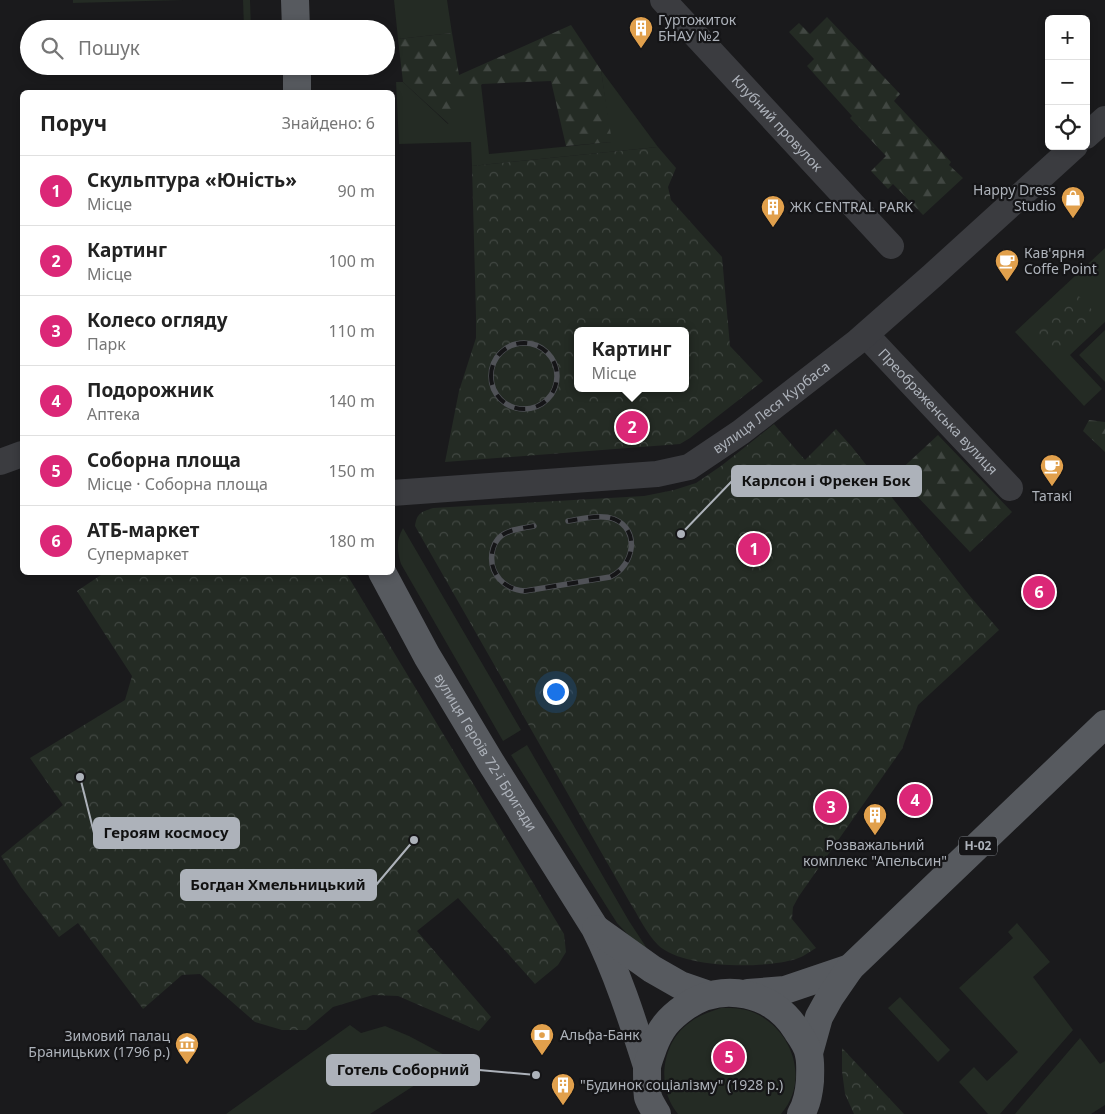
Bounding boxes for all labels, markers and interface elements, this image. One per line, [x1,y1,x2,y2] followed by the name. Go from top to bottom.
[658,10,737,45] place label: Гуртожиток БНАУ №2
[628,15,654,49] building icon: Гуртожиток БНАУ №2
[1045,15,1090,150] map controls
[1045,15,1090,60] button: +
[20,20,395,75] search box
[38,34,66,62] icon: search
[78,35,140,61] text: Пошук
[1045,60,1090,105] button: −
[728,70,828,176] street label: Клубний провулок
[1045,105,1090,150] button: locate
[40,109,107,137] text: Поруч
[282,112,375,134] text: Знайдено: 6
[87,167,297,193] text: Скульптура «Юність»
[51,180,61,202] text: 1
[338,180,375,202] text: 90 m
[973,180,1056,215] place label: Happy Dress Studio
[1060,185,1086,219] shop icon: Happy Dress Studio
[87,193,132,215] text: Місце
[760,194,786,228] building icon: ЖК CENTRAL PARK
[790,197,913,216] place label: ЖК CENTRAL PARK
[87,237,167,263] text: Картинг
[1024,243,1097,278] place label: Кав'ярня Coffe Point
[994,248,1020,282] cafe icon: Кав'ярня Coffe Point
[51,250,61,272] text: 2
[328,250,375,272] text: 100 m
[87,263,132,285] text: Місце
[87,307,228,333] text: Колесо огляду
[51,320,61,342] text: 3
[328,320,375,342] text: 110 m
[574,327,689,392] popup
[87,333,126,355] text: Парк
[591,336,672,362] text: Картинг
[874,344,1002,478] street label: Преображенська вулиця
[709,357,834,458] street label: вулиця Леся Курбаса
[591,362,637,384] text: Місце
[87,377,214,403] text: Подорожник
[51,390,61,412] text: 4
[328,390,375,412] text: 140 m
[87,403,140,425] text: Аптека
[616,408,648,446] pin: 2
[87,447,241,473] text: Соборна площа
[1039,453,1065,487] cafe icon: Татакі
[51,460,61,482] text: 5
[328,460,375,482] text: 150 m
[732,466,921,496] callout: Карлсон і Фрекен Бок
[742,470,911,490] text: Карлсон і Фрекен Бок
[87,473,268,495] text: Місце · Соборна площа
[1032,486,1072,505] place label: Татакі
[87,517,199,543] text: АТБ-маркет
[51,530,61,552] text: 6
[328,530,375,552] text: 180 m
[738,530,770,568] pin: 1
[87,543,189,565] text: Супермаркет
[1023,573,1055,611] pin: 6
[430,669,542,835] street label: вулиця Героїв 72-ї Бригади
[543,679,569,705] your location
[899,781,931,819] pin: 4
[815,788,847,826] pin: 3
[862,802,888,836] building icon: Розважальний комплекс "Апельсин"
[94,818,239,848] callout: Героям космосу
[103,822,229,842] text: Героям космосу
[803,835,947,870] place label: Розважальний комплекс "Апельсин"
[959,836,997,856] road number: Н-02
[181,870,376,900] callout: Богдан Хмельницький
[190,874,366,894] text: Богдан Хмельницький
[529,1022,555,1056] bank icon: Альфа-Банк
[560,1025,640,1044] place label: Альфа-Банк
[28,1026,170,1061] place label: Зимовий палац Браницьких (1796 р.)
[174,1031,200,1065] museum icon: Зимовий палац Браницьких (1796 р.)
[713,1038,745,1076] pin: 5
[327,1055,479,1085] callout: Готель Соборний
[337,1059,469,1079] text: Готель Соборний
[550,1072,576,1106] building icon: "Будинок соціалізму" (1928 р.)
[580,1075,783,1094] place label: "Будинок соціалізму" (1928 р.)

